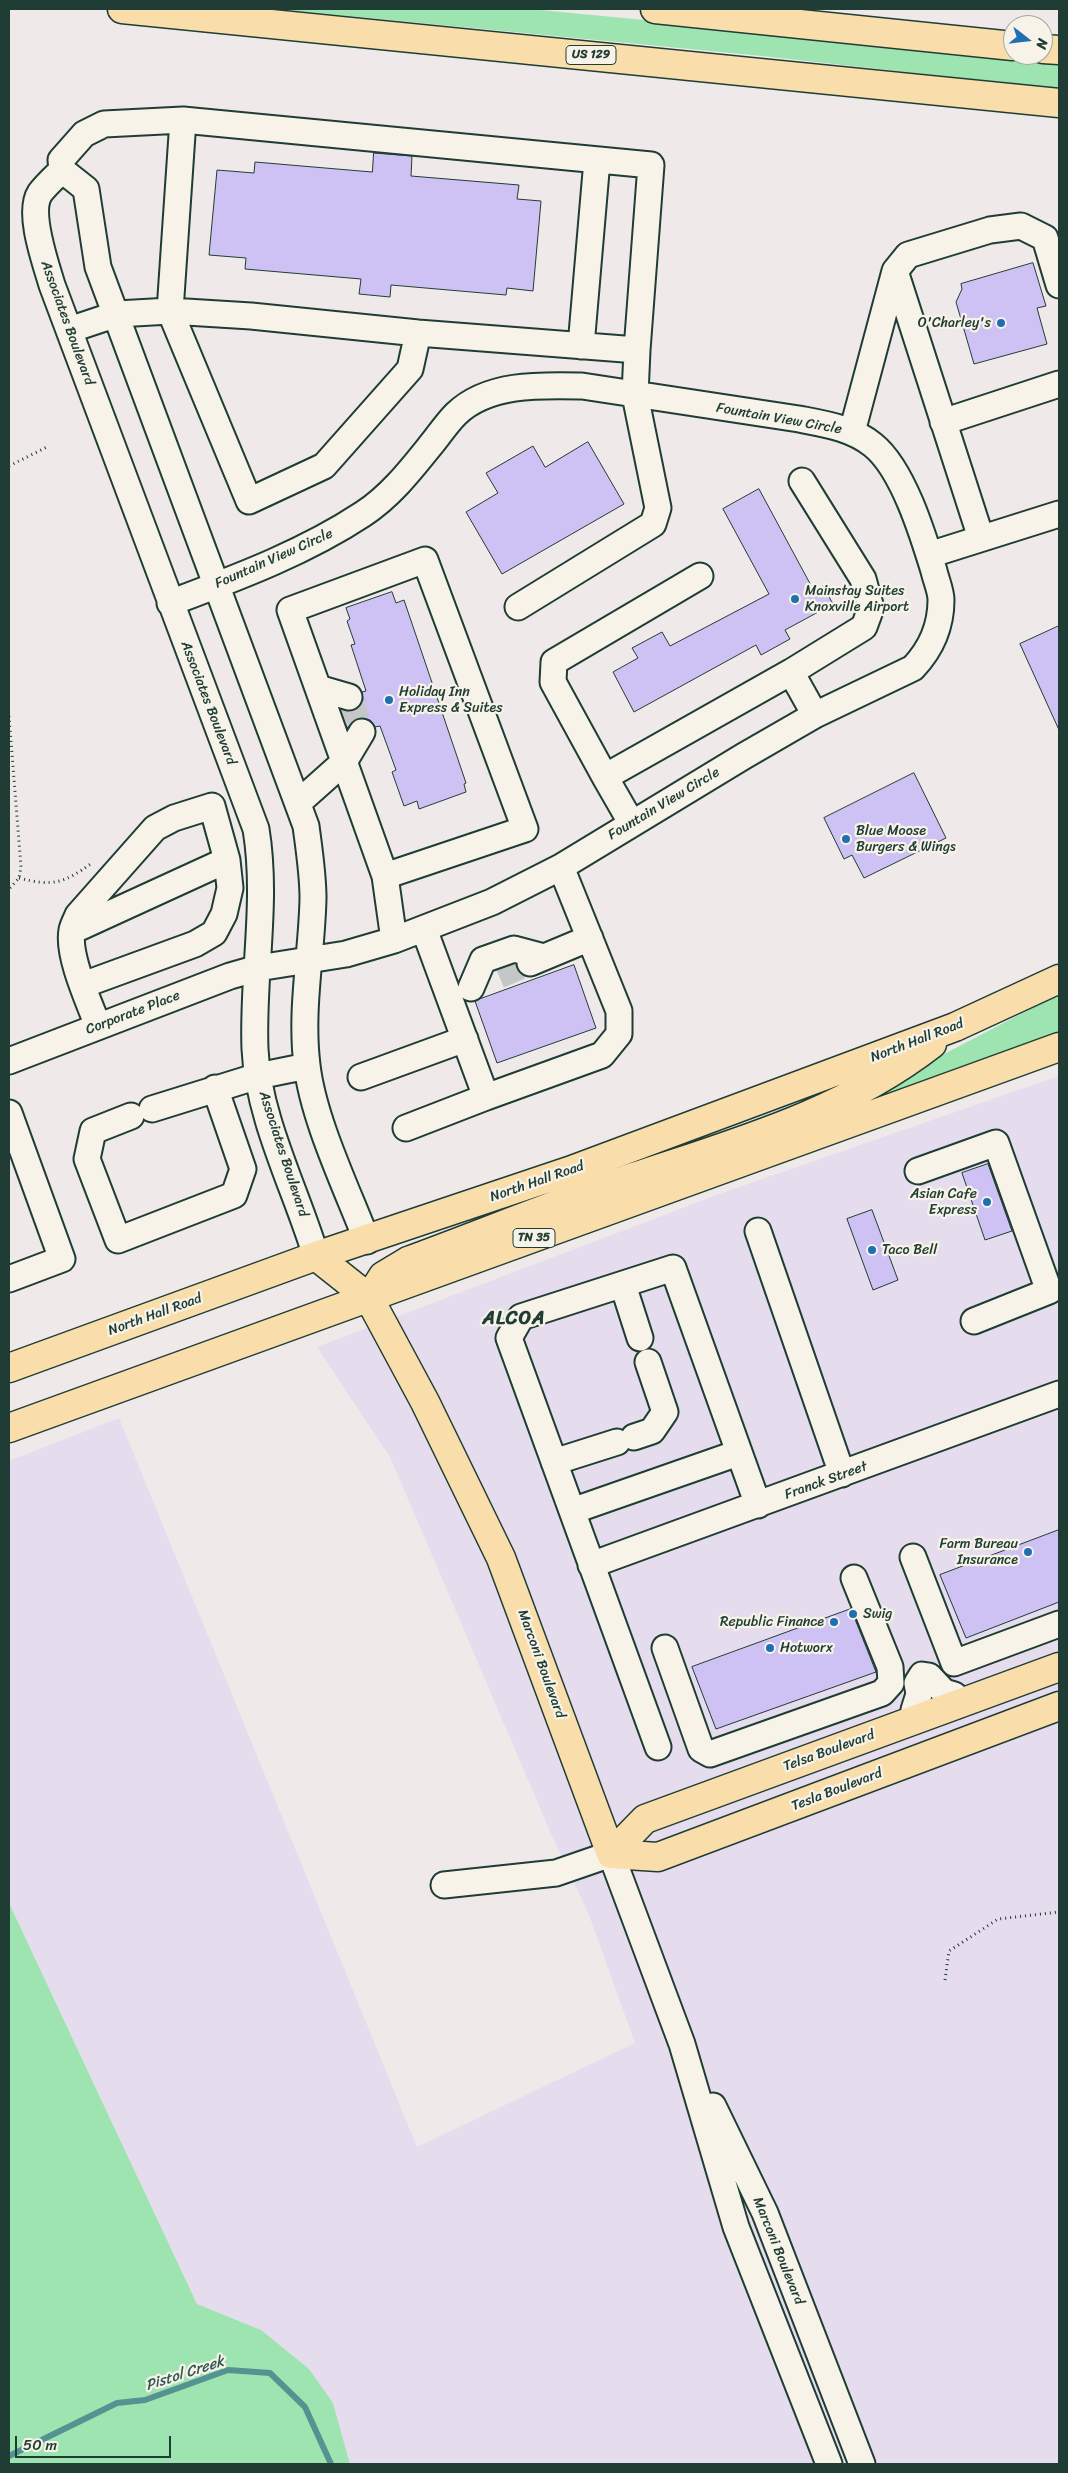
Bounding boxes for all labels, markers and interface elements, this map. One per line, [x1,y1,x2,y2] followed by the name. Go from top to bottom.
[1003,15,1053,65] north arrow
[1029,36,1055,52] text: N
[566,46,616,64] road number: US 129
[37,258,97,388] street label: Associates Boulevard
[918,315,991,331] place label: O'Charley's
[995,317,1007,329] marker: O'Charley's
[715,400,843,438] street label: Fountain View Circle
[212,525,336,593] street label: Fountain View Circle
[805,583,909,616] place label: Mainstay Suites Knoxville Airport
[789,593,801,605] marker: Mainstay Suites Knoxville Airport
[177,639,239,767] street label: Associates Boulevard
[399,684,503,716] place label: Holiday Inn Express & Suites
[383,694,395,706] marker: Holiday Inn Express & Suites
[605,764,723,844] street label: Fountain View Circle
[856,823,956,856] place label: Blue Moose Burgers & Wings
[840,833,852,845] marker: Blue Moose Burgers & Wings
[84,987,182,1039] street label: Corporate Place
[868,1016,966,1066] street label: North Hall Road
[255,1089,311,1219] street label: Associates Boulevard
[488,1158,586,1206] street label: North Hall Road
[910,1186,977,1218] place label: Asian Cafe Express
[981,1196,993,1208] marker: Asian Cafe Express
[513,1228,555,1248] road number: TN 35
[882,1242,937,1258] place label: Taco Bell
[866,1244,878,1256] marker: Taco Bell
[106,1290,204,1340] street label: North Hall Road
[482,1308,546,1330] district label: ALCOA
[782,1458,870,1504] street label: Franck Street
[939,1536,1018,1568] place label: Farm Bureau Insurance
[1022,1546,1034,1558] marker: Farm Bureau Insurance
[863,1606,892,1622] place label: Swig
[514,1607,568,1721] street label: Marconi Boulevard
[847,1608,859,1620] marker: Swig
[720,1614,824,1630] place label: Republic Finance
[828,1616,840,1628] marker: Republic Finance
[780,1640,833,1656] place label: Hotworx
[764,1642,776,1654] marker: Hotworx
[781,1727,877,1775] street label: Telsa Boulevard
[789,1765,885,1815] street label: Tesla Boulevard
[749,2195,807,2307] street label: Marconi Boulevard
[144,2353,226,2395] water label: Pistol Creek
[18,2426,174,2458] scale bar
[23,2432,57,2458] text: 50 m

